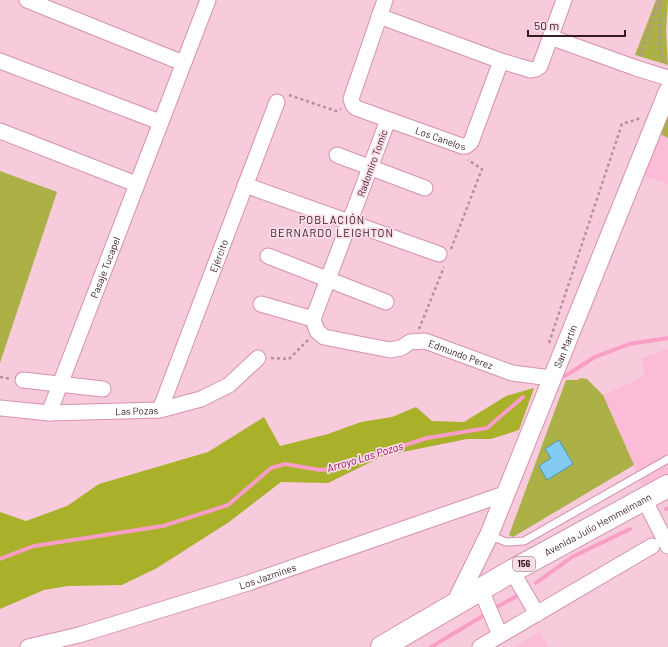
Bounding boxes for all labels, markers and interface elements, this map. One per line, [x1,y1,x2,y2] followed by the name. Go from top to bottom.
[528,12,625,38] scale bar
[534,18,559,32] text: 50 m
[414,124,466,152] street label: Los Canelos
[354,128,390,198] street label: Radomiro Tomic
[270,213,394,239] district label: POBLACIÓN BERNARDO LEIGHTON
[88,235,122,300] street label: Pasaje Tucapel
[207,238,230,274] street label: Ejército
[551,323,579,370] street label: San Martín
[427,337,495,372] street label: Edmundo Perez
[115,404,159,417] street label: Las Pozas
[325,439,405,474] water label: Arroyo Las Pozas
[542,490,653,558] street label: Avenida Julio Hemmelmann
[513,557,535,571] road number: 156
[238,561,298,591] street label: Los Jazmines

